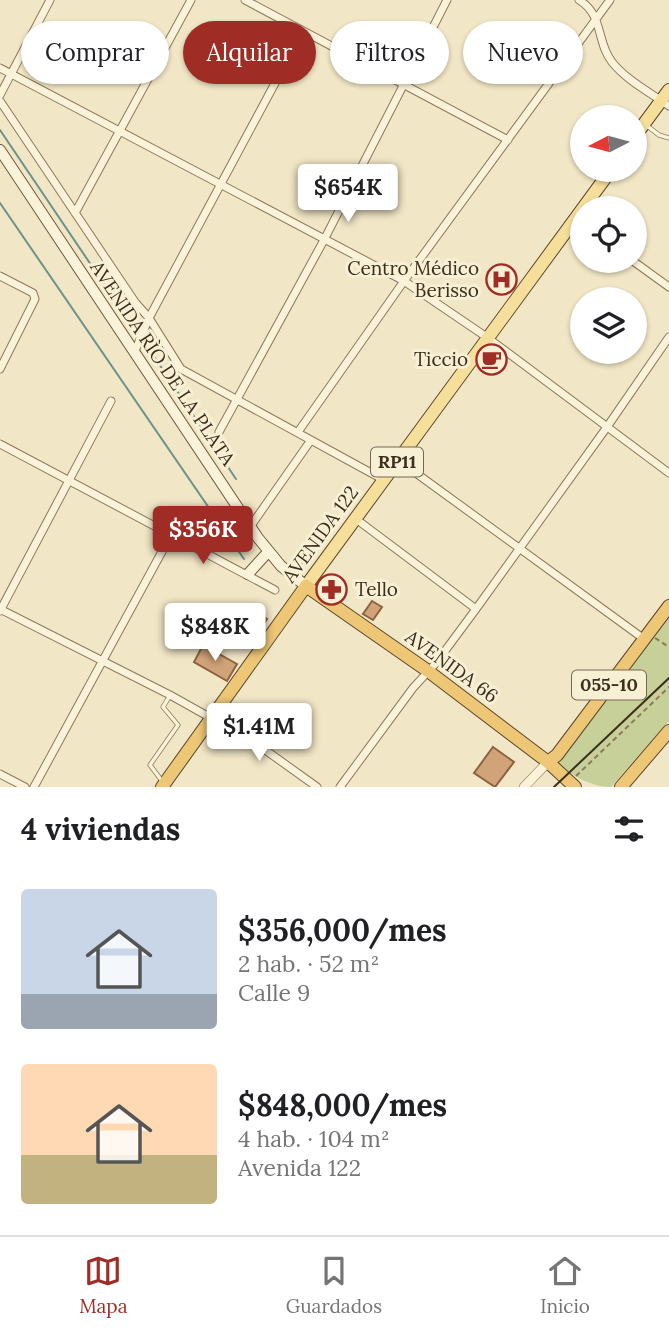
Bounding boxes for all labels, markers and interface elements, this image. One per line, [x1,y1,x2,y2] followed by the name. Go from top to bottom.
[21,21,169,84] chip: Comprar
[183,21,316,84] chip: Alquilar
[330,21,449,84] chip: Filtros
[463,21,583,84] chip: Nuevo
[570,105,648,182] north arrow
[570,105,647,364] map controls
[299,164,397,224] pin: $654K
[314,172,382,201] text: $654K
[570,196,647,273] button: locate
[85,255,241,471] street label: AVENIDA RÌO DE LA PLATA
[347,256,479,302] place label: Centro Médico Berisso
[485,262,519,296] hospital icon: Centro Médico Berisso
[570,287,647,364] button: layers
[474,342,508,376] cafe icon: Ticcio
[414,347,468,371] place label: Ticcio
[371,448,423,476] road number: RP11
[276,481,363,588] street label: AVENIDA 122
[154,506,252,566] pin: $356K
[169,514,237,543] text: $356K
[315,572,349,606] pharmacy icon: Tello
[355,577,398,601] place label: Tello
[166,604,264,663] pin: $848K
[181,611,249,640] text: $848K
[400,624,503,708] street label: AVENIDA 66
[572,670,646,700] road number: 055-10
[202,704,316,763] pin: $1.41M
[223,711,295,740] text: $1.41M
[21,810,180,848] text: 4 viviendas
[610,810,648,848] icon: filters
[238,911,447,949] text: $356,000/mes
[77,917,161,1001] icon: home
[238,949,379,978] text: 2 hab. · 52 m²
[238,978,310,1007] text: Calle 9
[238,1086,447,1124] text: $848,000/mes
[77,1092,161,1176] icon: home
[238,1124,390,1153] text: 4 hab. · 104 m²
[238,1153,361,1182] text: Avenida 122
[79,1252,128,1318] tab: Mapa
[286,1252,382,1318] tab: Guardados
[540,1252,590,1318] tab: Inicio

